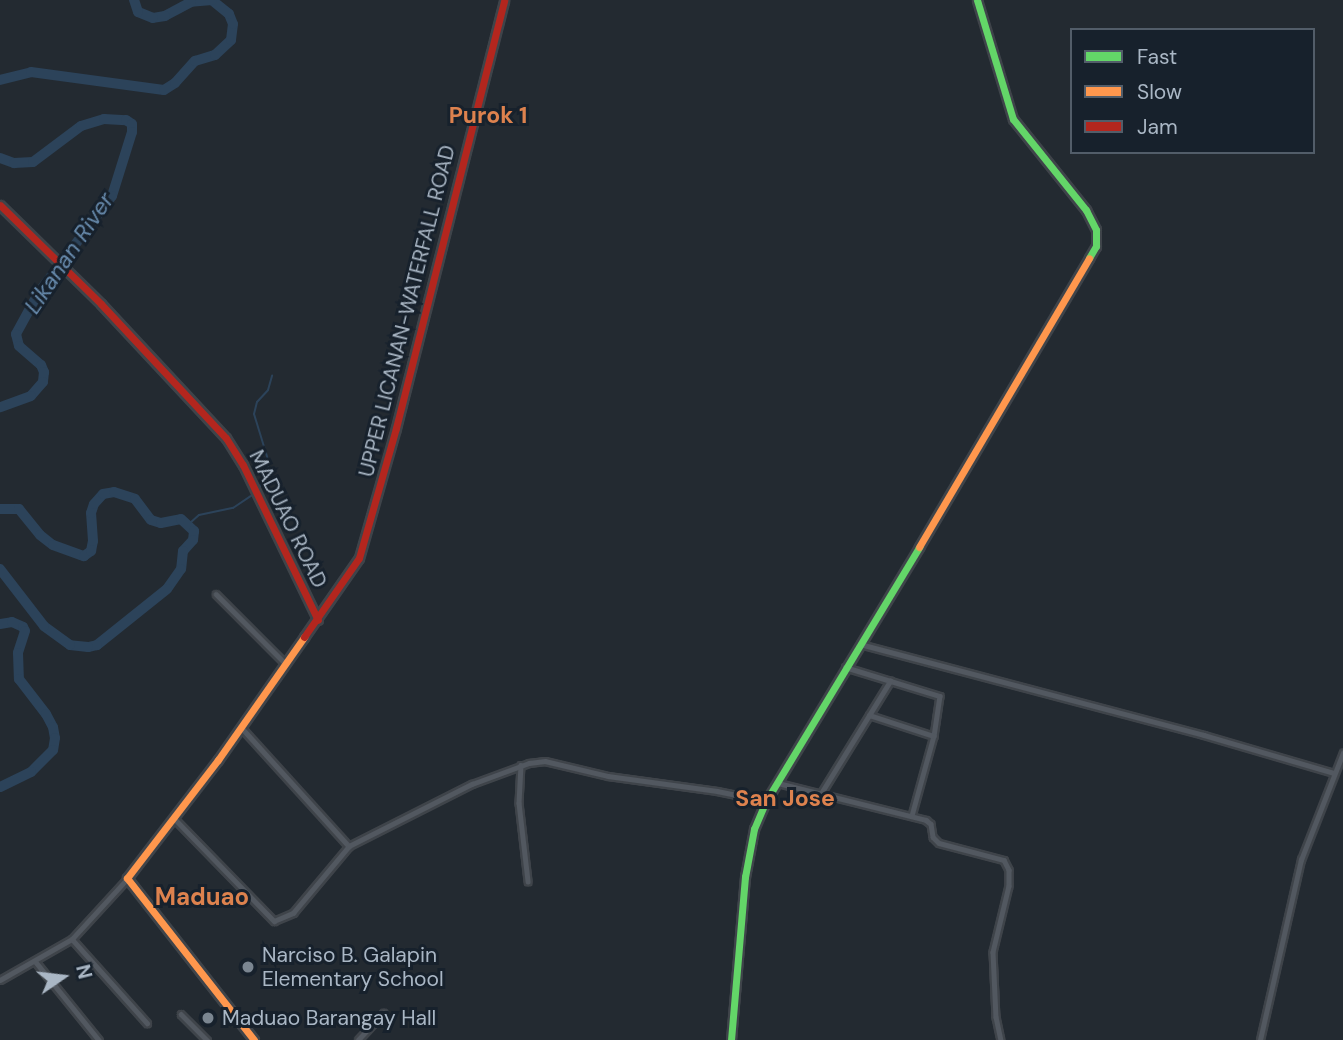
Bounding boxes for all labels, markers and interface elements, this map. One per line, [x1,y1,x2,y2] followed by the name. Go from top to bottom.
[1070,28,1315,154] legend
[1137,43,1177,71] text: Fast
[1137,78,1182,106] text: Slow
[449,101,527,129] district label: Purok 1
[1137,113,1178,141] text: Jam
[354,143,460,479] street label: UPPER LICANAN-WATERFALL ROAD
[18,187,120,319] water label: Likanan River
[244,446,332,592] street label: MADUAO ROAD
[735,784,835,812] district label: San Jose
[155,883,249,911] district label: Maduao
[28,942,98,1012] north arrow
[262,942,444,992] place label: Narciso B. Galapin Elementary School
[240,959,256,975] marker: Narciso B. Galapin Elementary School
[70,962,98,982] text: N
[222,1005,436,1031] place label: Maduao Barangay Hall
[200,1010,216,1026] marker: Maduao Barangay Hall

